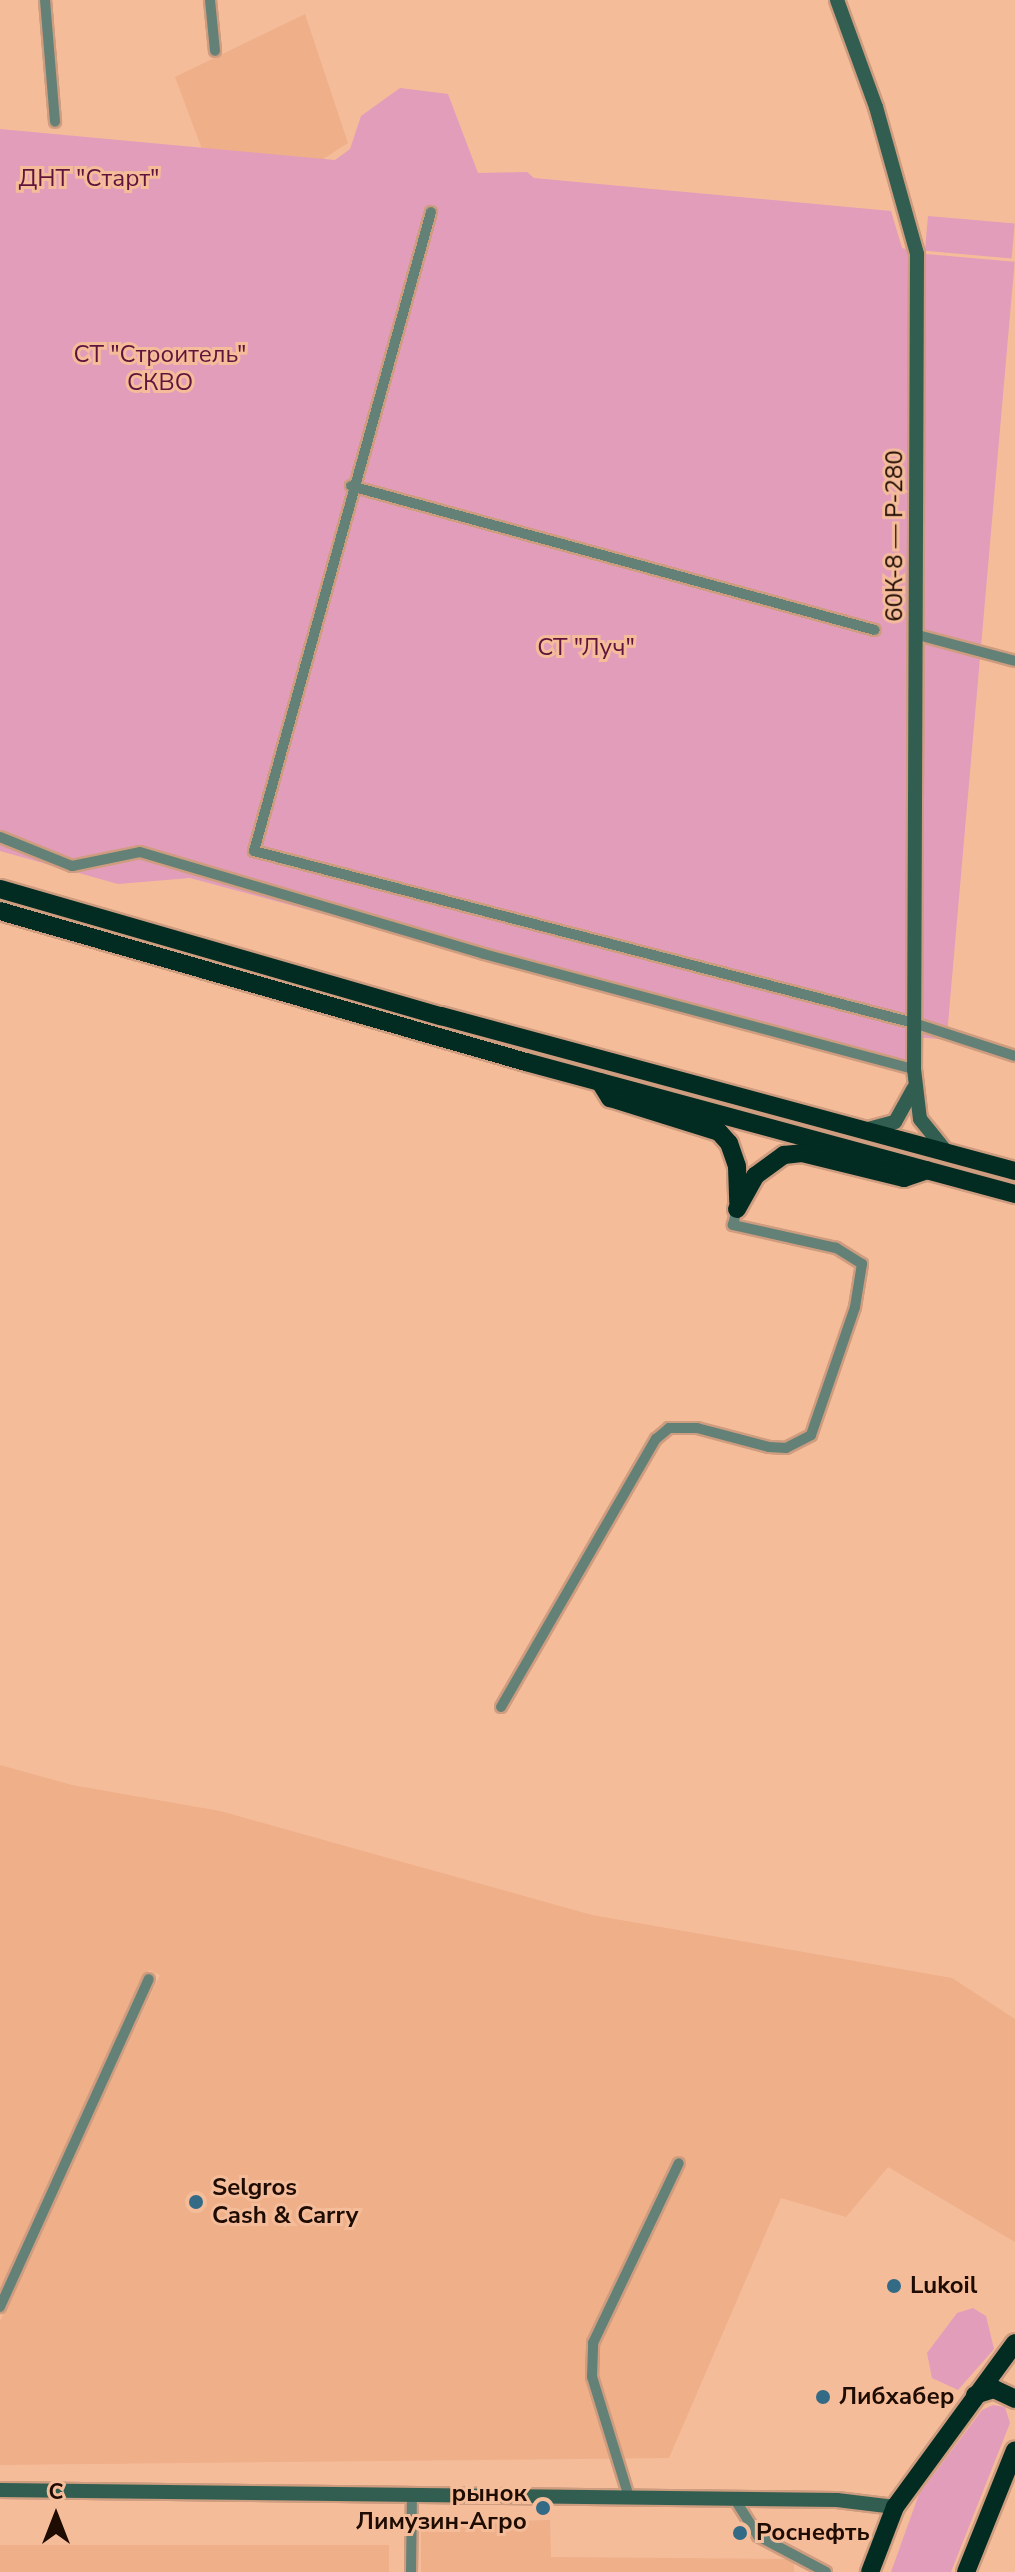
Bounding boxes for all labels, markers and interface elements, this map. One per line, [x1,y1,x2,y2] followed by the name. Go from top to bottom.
[19,165,159,193] park label: ДНТ "Старт"
[74,341,246,397] park label: СТ "Строитель" СКВО
[881,450,909,622] street label: 60К-8 — Р-280
[537,634,635,662] park label: СТ "Луч"
[212,2174,358,2230] place label: Selgros Cash & Carry
[187,2193,205,2211] marker: Selgros Cash & Carry
[910,2272,977,2300] place label: Lukoil
[885,2277,903,2295] marker: Lukoil
[839,2383,954,2411] place label: Либхабер
[814,2388,832,2406] marker: Либхабер
[16,2476,96,2556] north arrow
[49,2477,63,2507] text: С
[356,2480,527,2536] place label: рынок Лимузин-Агро
[534,2499,552,2517] marker: рынок Лимузин-Агро
[756,2519,870,2547] place label: Роснефть
[731,2524,749,2542] marker: Роснефть

